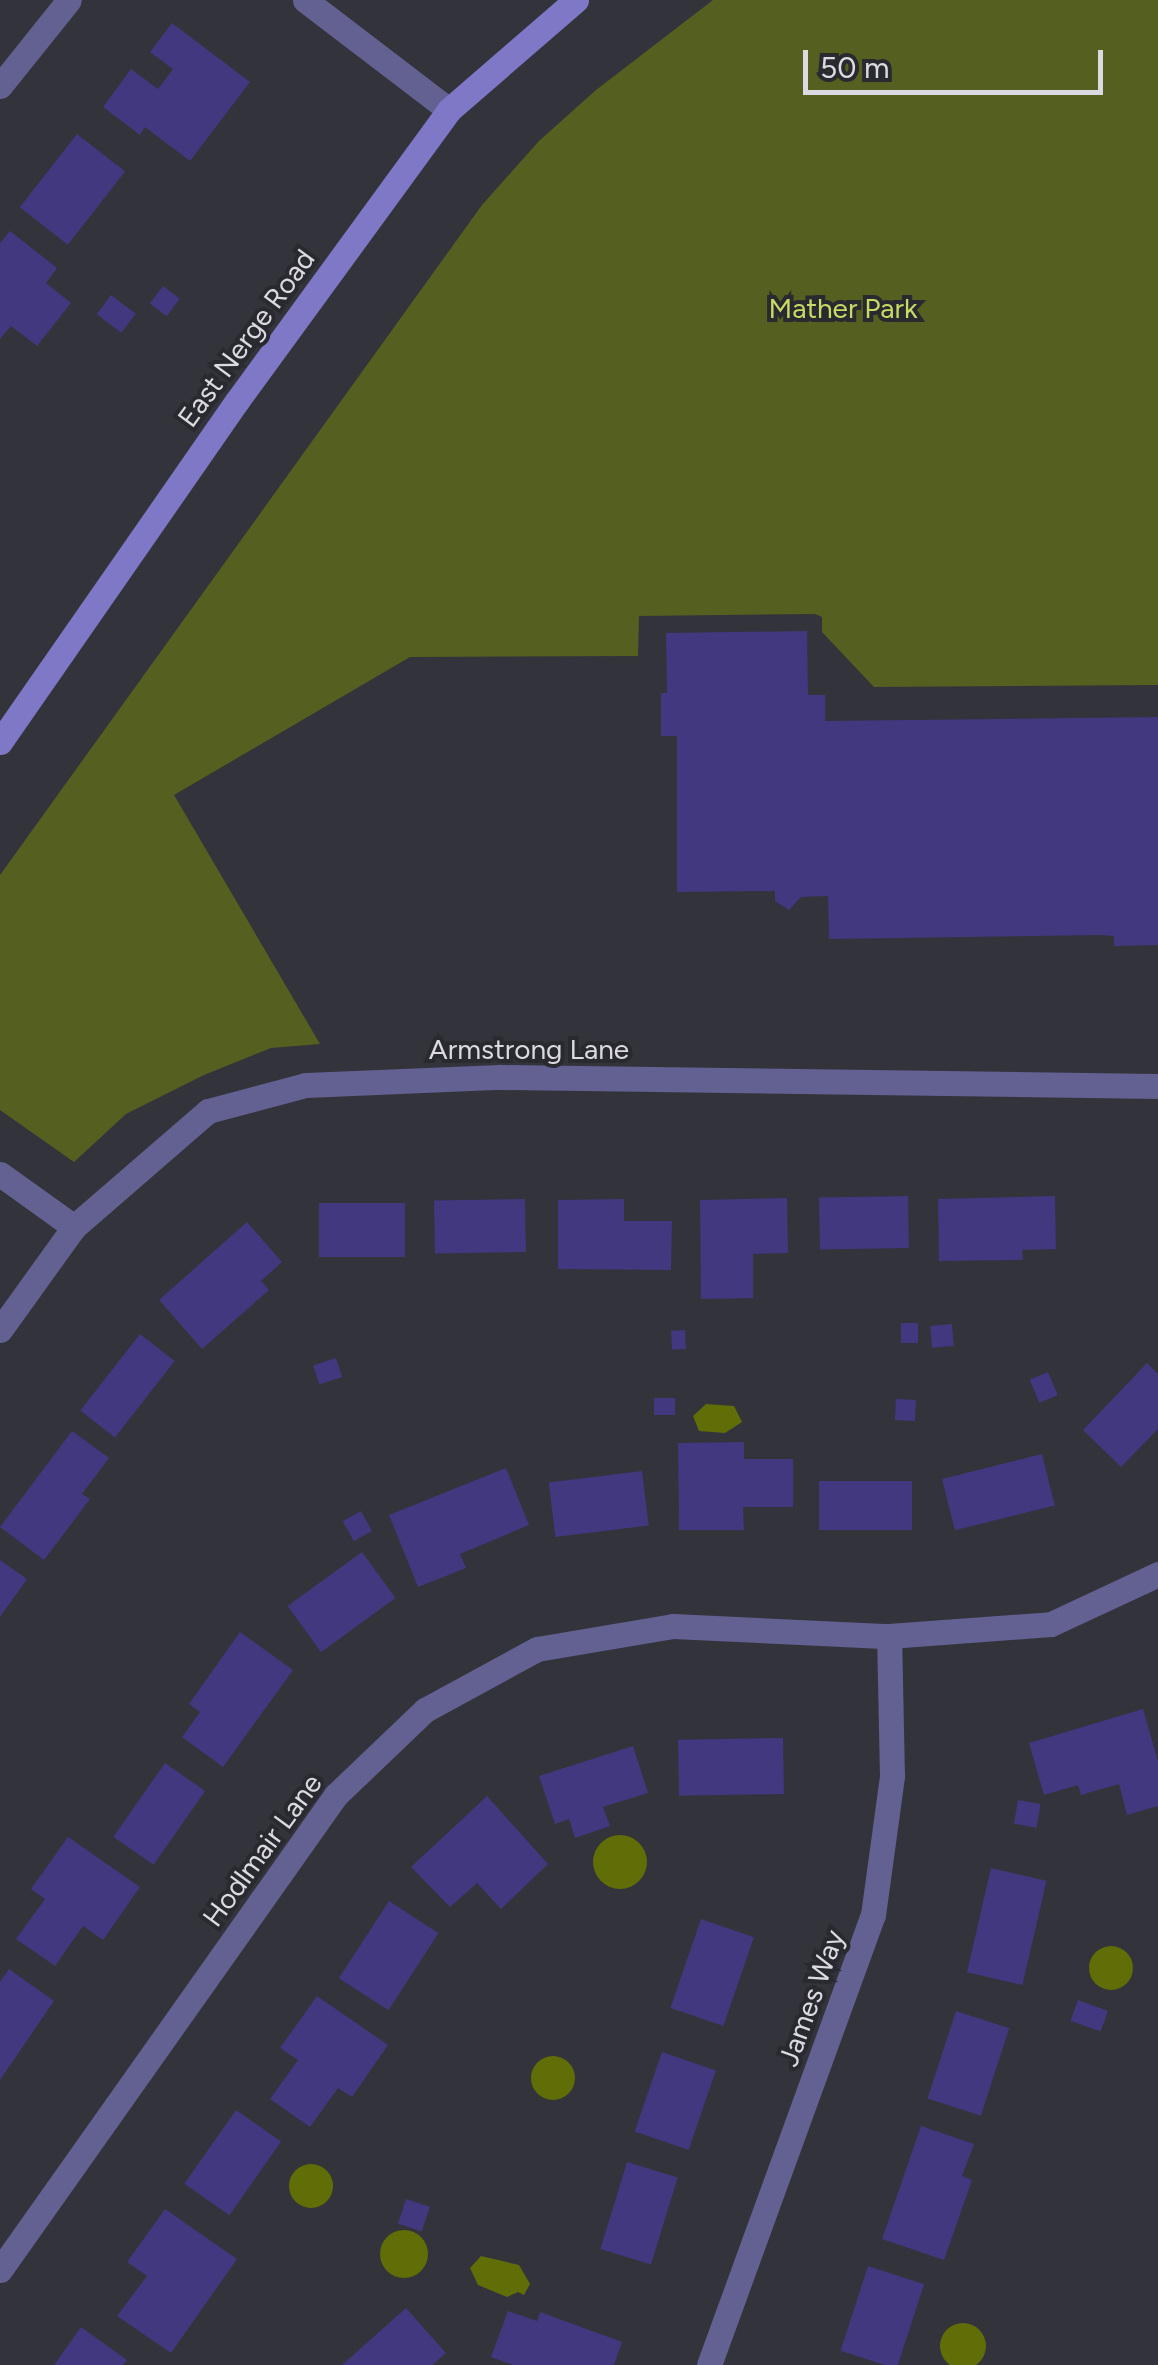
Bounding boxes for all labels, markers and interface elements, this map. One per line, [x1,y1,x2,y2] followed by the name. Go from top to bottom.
[808,30,1108,92] scale bar
[820,49,889,86] text: 50 m
[170,243,322,433] street label: East Nerge Road
[768,291,918,325] park label: Mather Park
[429,1032,629,1066] street label: Armstrong Lane
[195,1767,329,1933] street label: Hodlmair Lane
[771,1925,851,2071] street label: James Way

